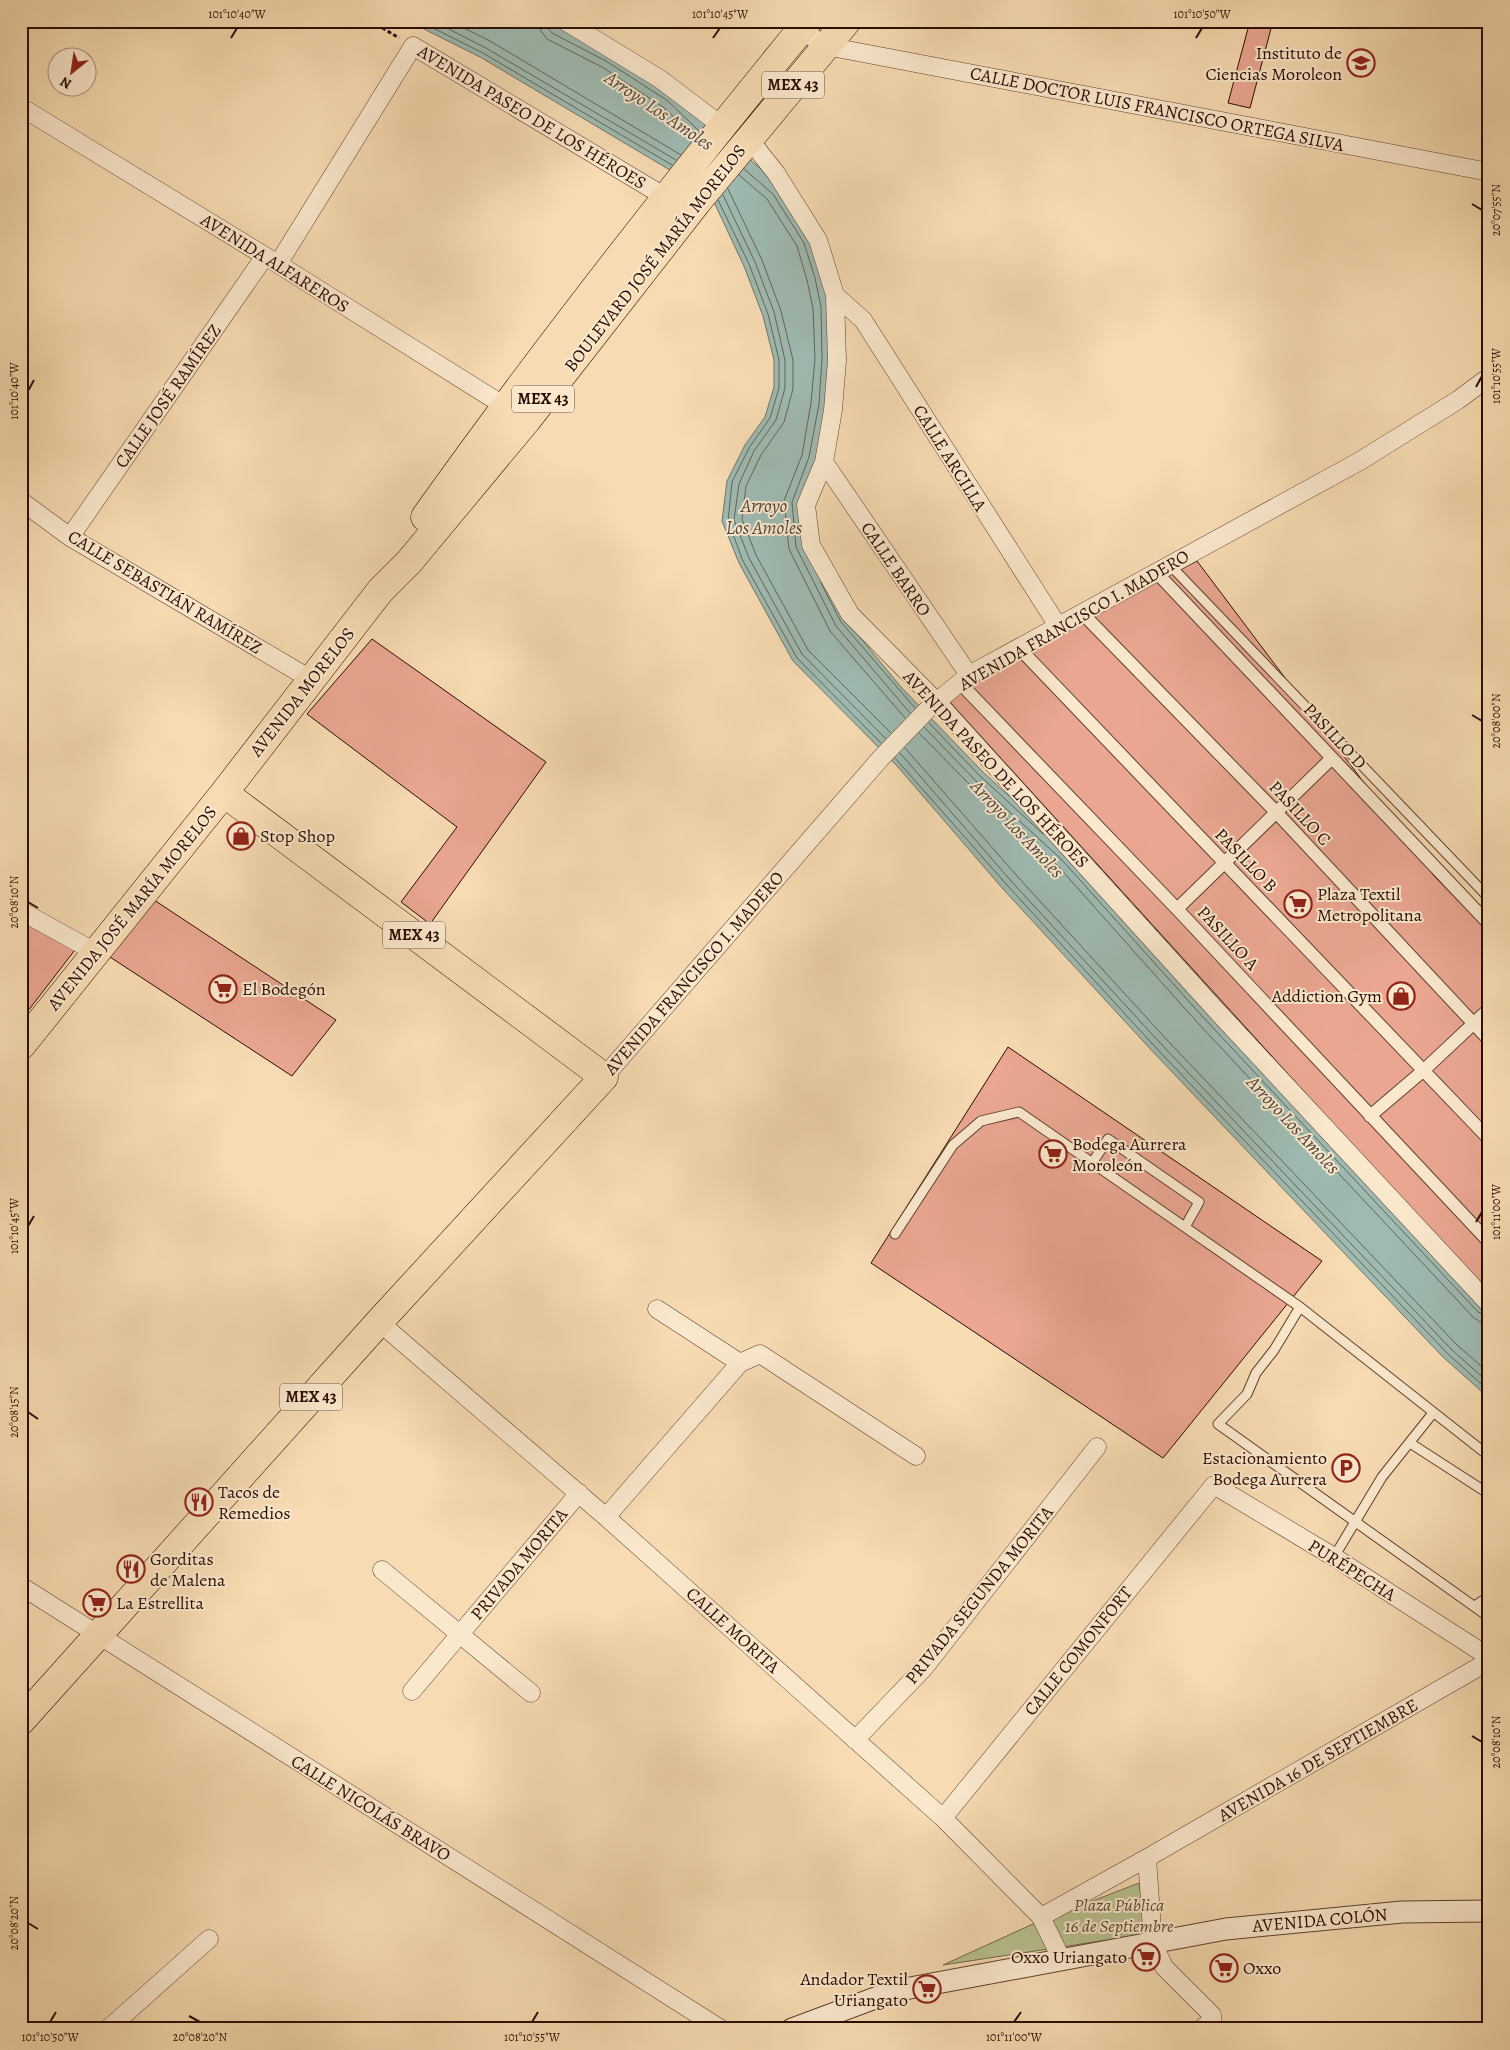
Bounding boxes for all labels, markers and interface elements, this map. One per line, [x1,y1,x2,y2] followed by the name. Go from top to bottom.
[208,6,267,22] text: 101°10'40"W
[692,6,749,22] text: 101°10'45"W
[1173,6,1231,22] text: 101°10'50"W
[413,39,651,195] street label: AVENIDA PASEO DE LOS HÉROES
[1205,41,1342,86] place label: Instituto de Ciencias Moroleon
[48,48,98,98] north arrow
[1346,48,1376,78] school or university icon: Instituto de Ciencias Moroleon
[968,61,1346,157] street label: CALLE DOCTOR LUIS FRANCISCO ORTEGA SILVA
[599,64,719,157] water label: Arroyo Los Amoles
[57,72,75,94] text: N
[762,72,824,98] road number: MEX 43
[559,139,751,377] street label: BOULEVARD JOSÉ MARÍA MORELOS
[1488,184,1504,236] text: 20°07'55"N
[195,207,354,318] street label: AVENIDA ALFAREROS
[109,319,227,473] street label: CALLE JOSÉ RAMÍREZ
[1488,347,1504,404] text: 101°10'55"W
[6,361,22,420] text: 101°10'40"W
[512,386,574,412] road number: MEX 43
[908,400,993,516] street label: CALLE ARCILLA
[726,493,803,541] water label: Arroyo Los Amoles
[856,517,936,621] street label: CALLE BARRO
[63,524,267,660] street label: CALLE SEBASTIÁN RAMÍREZ
[954,544,1194,696] street label: AVENIDA FRANCISCO I. MADERO
[243,622,360,762] street label: AVENIDA MORELOS
[897,664,1094,873] street label: AVENIDA PASEO DE LOS HÉROES
[1488,693,1504,749] text: 20°08'00"N
[1298,698,1372,774] street label: PASILLO D
[964,773,1070,884] water label: Arroyo Los Amoles
[1264,775,1336,851] street label: PASILLO C
[41,801,222,1016] street label: AVENIDA JOSÉ MARÍA MORELOS
[226,821,256,851] shop icon: Stop Shop
[1209,823,1283,897] street label: PASILLO B
[260,824,335,848] place label: Stop Shop
[598,866,789,1081] street label: AVENIDA FRANCISCO I. MADERO
[6,875,22,928] text: 20°08'10"N
[1317,882,1423,927] place label: Plaza Textil Metropolitana
[1283,889,1313,919] supermarket icon: Plaza Textil Metropolitana
[1192,900,1265,976] street label: PASILLO A
[383,922,445,948] road number: MEX 43
[208,974,238,1004] supermarket icon: El Bodegón
[242,977,326,1001] place label: El Bodegón
[1386,981,1416,1011] shop icon: Addiction Gym
[1271,984,1382,1008] place label: Addiction Gym
[1240,1069,1346,1180] water label: Arroyo Los Amoles
[1072,1132,1187,1177] place label: Bodega Aurrera Moroleón
[1038,1139,1068,1169] supermarket icon: Bodega Aurrera Moroleón
[1488,1183,1504,1240] text: 101°11'00"W
[6,1197,22,1254] text: 101°10'45"W
[280,1384,342,1410] road number: MEX 43
[6,1386,22,1438] text: 20°08'15"N
[1202,1446,1328,1491] place label: Estacionamiento Bodega Aurrera
[1331,1453,1361,1483] parking icon: Estacionamiento Bodega Aurrera
[218,1480,291,1525] place label: Tacos de Remedios
[184,1487,214,1517] restaurant icon: Tacos de Remedios
[900,1500,1059,1689] street label: PRIVADA SEGUNDA MORITA
[465,1503,573,1625] street label: PRIVADA MORITA
[1304,1534,1401,1607] street label: PURÉPECHA
[150,1547,226,1592] place label: Gorditas de Malena
[116,1554,146,1584] restaurant icon: Gorditas de Malena
[1018,1581,1138,1721] street label: CALLE COMONFORT
[681,1582,785,1679] street label: CALLE MORITA
[82,1588,112,1618] supermarket icon: La Estrellita
[116,1591,204,1615] place label: La Estrellita
[1213,1693,1422,1828] street label: AVENIDA 16 DE SEPTIEMBRE
[1488,1715,1504,1768] text: 20°08'10"N
[287,1749,455,1867] street label: CALLE NICOLÁS BRAVO
[1065,1893,1174,1938] park label: Plaza Pública 16 de Septiembre
[6,1895,22,1950] text: 20°08'20"N
[1251,1902,1389,1938] street label: AVENIDA COLÓN
[1131,1942,1161,1972] supermarket icon: Oxxo Uriangato
[1011,1945,1127,1969] place label: Oxxo Uriangato
[1209,1953,1239,1983] supermarket icon: Oxxo
[1243,1956,1281,1980] place label: Oxxo
[799,1967,909,2012] place label: Andador Textil Uriangato
[912,1974,942,2004] supermarket icon: Andador Textil Uriangato
[21,2029,79,2045] text: 101°10'50"W
[173,2029,228,2045] text: 20°08'20"N
[504,2029,561,2045] text: 101°10'55"W
[986,2029,1043,2045] text: 101°11'00"W

